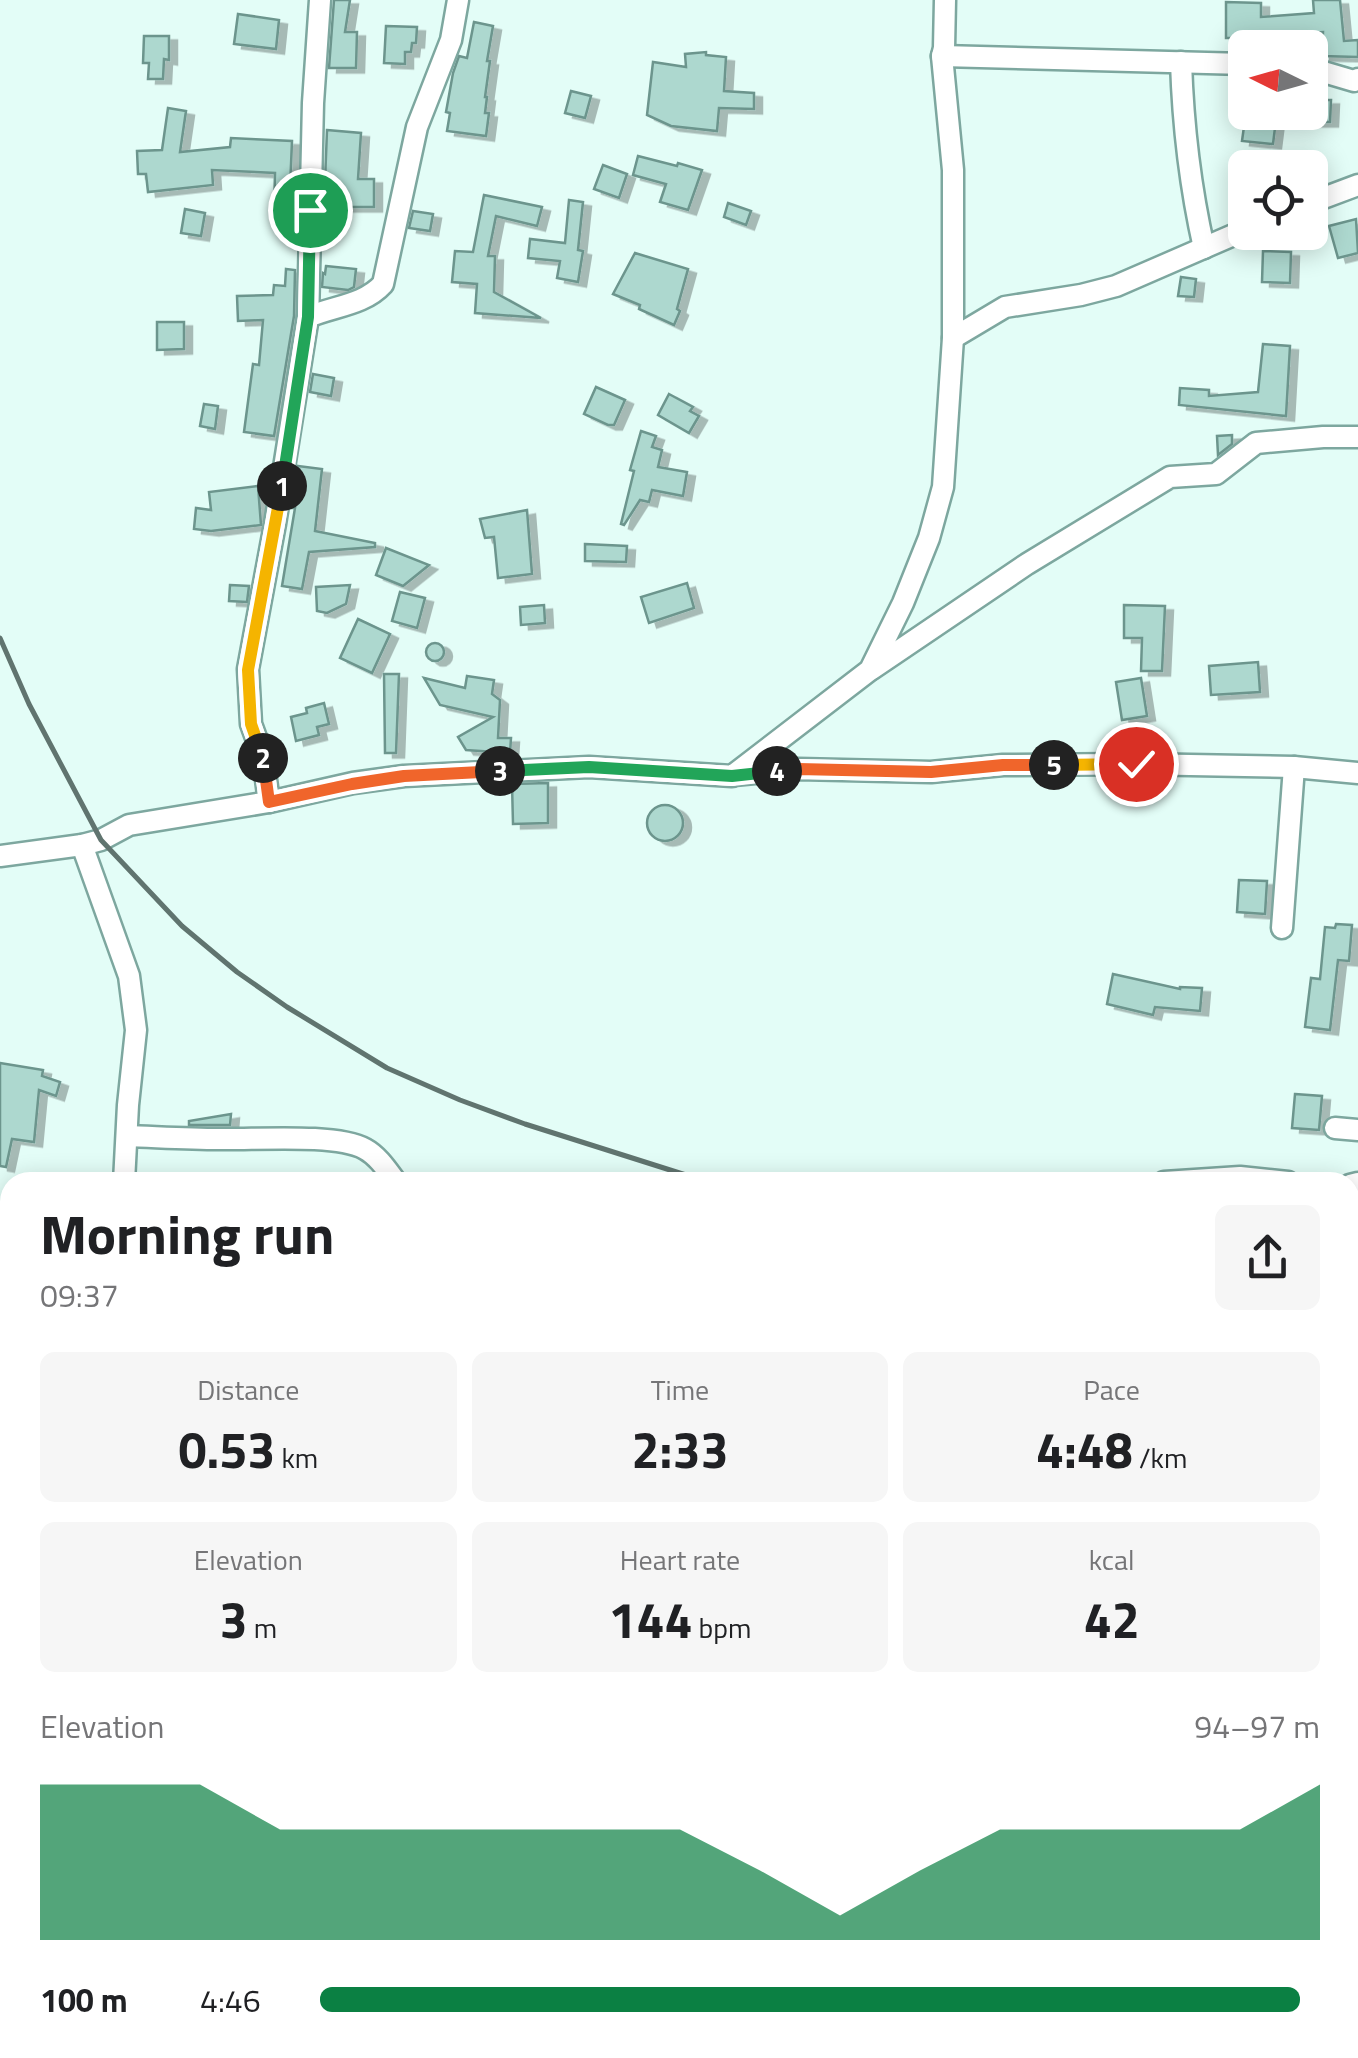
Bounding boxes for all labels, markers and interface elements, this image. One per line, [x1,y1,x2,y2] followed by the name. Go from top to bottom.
[1228,30,1328,130] north arrow
[1228,30,1328,250] map controls
[1228,150,1328,250] button: locate
[268,168,353,253] pin
[283,183,338,238] icon: arrive
[257,461,307,511] pin: 1
[274,464,290,507] text: 1
[1094,722,1179,807] pin
[238,733,288,783] pin: 2
[255,736,271,779] text: 2
[1109,737,1164,792] icon: check
[1029,740,1079,790] pin: 5
[1046,743,1062,786] text: 5
[475,746,525,796] pin: 3
[752,746,802,796] pin: 4
[492,749,508,792] text: 3
[769,749,785,792] text: 4
[40,1192,334,1275] text: Morning run
[1215,1205,1320,1310] button: share
[40,1271,119,1319] text: 09:37
[197,1368,299,1411] text: Distance
[651,1368,709,1411] text: Time
[1083,1368,1140,1411] text: Pace
[178,1411,275,1487] text: 0.53
[632,1411,728,1487] text: 2:33
[1036,1411,1133,1487] text: 4:48
[275,1436,318,1479] text: km
[1133,1436,1187,1479] text: /km
[194,1538,303,1581] text: Elevation
[620,1538,740,1581] text: Heart rate
[1089,1538,1135,1581] text: kcal
[220,1581,248,1657] text: 3
[608,1581,692,1657] text: 144
[1084,1581,1140,1657] text: 42
[248,1606,277,1649] text: m
[692,1606,752,1649] text: bpm
[40,1702,164,1750] text: Elevation
[1194,1702,1320,1750] text: 94–97 m
[40,1976,128,2024] text: 100 m
[200,1976,261,2024] text: 4:46

